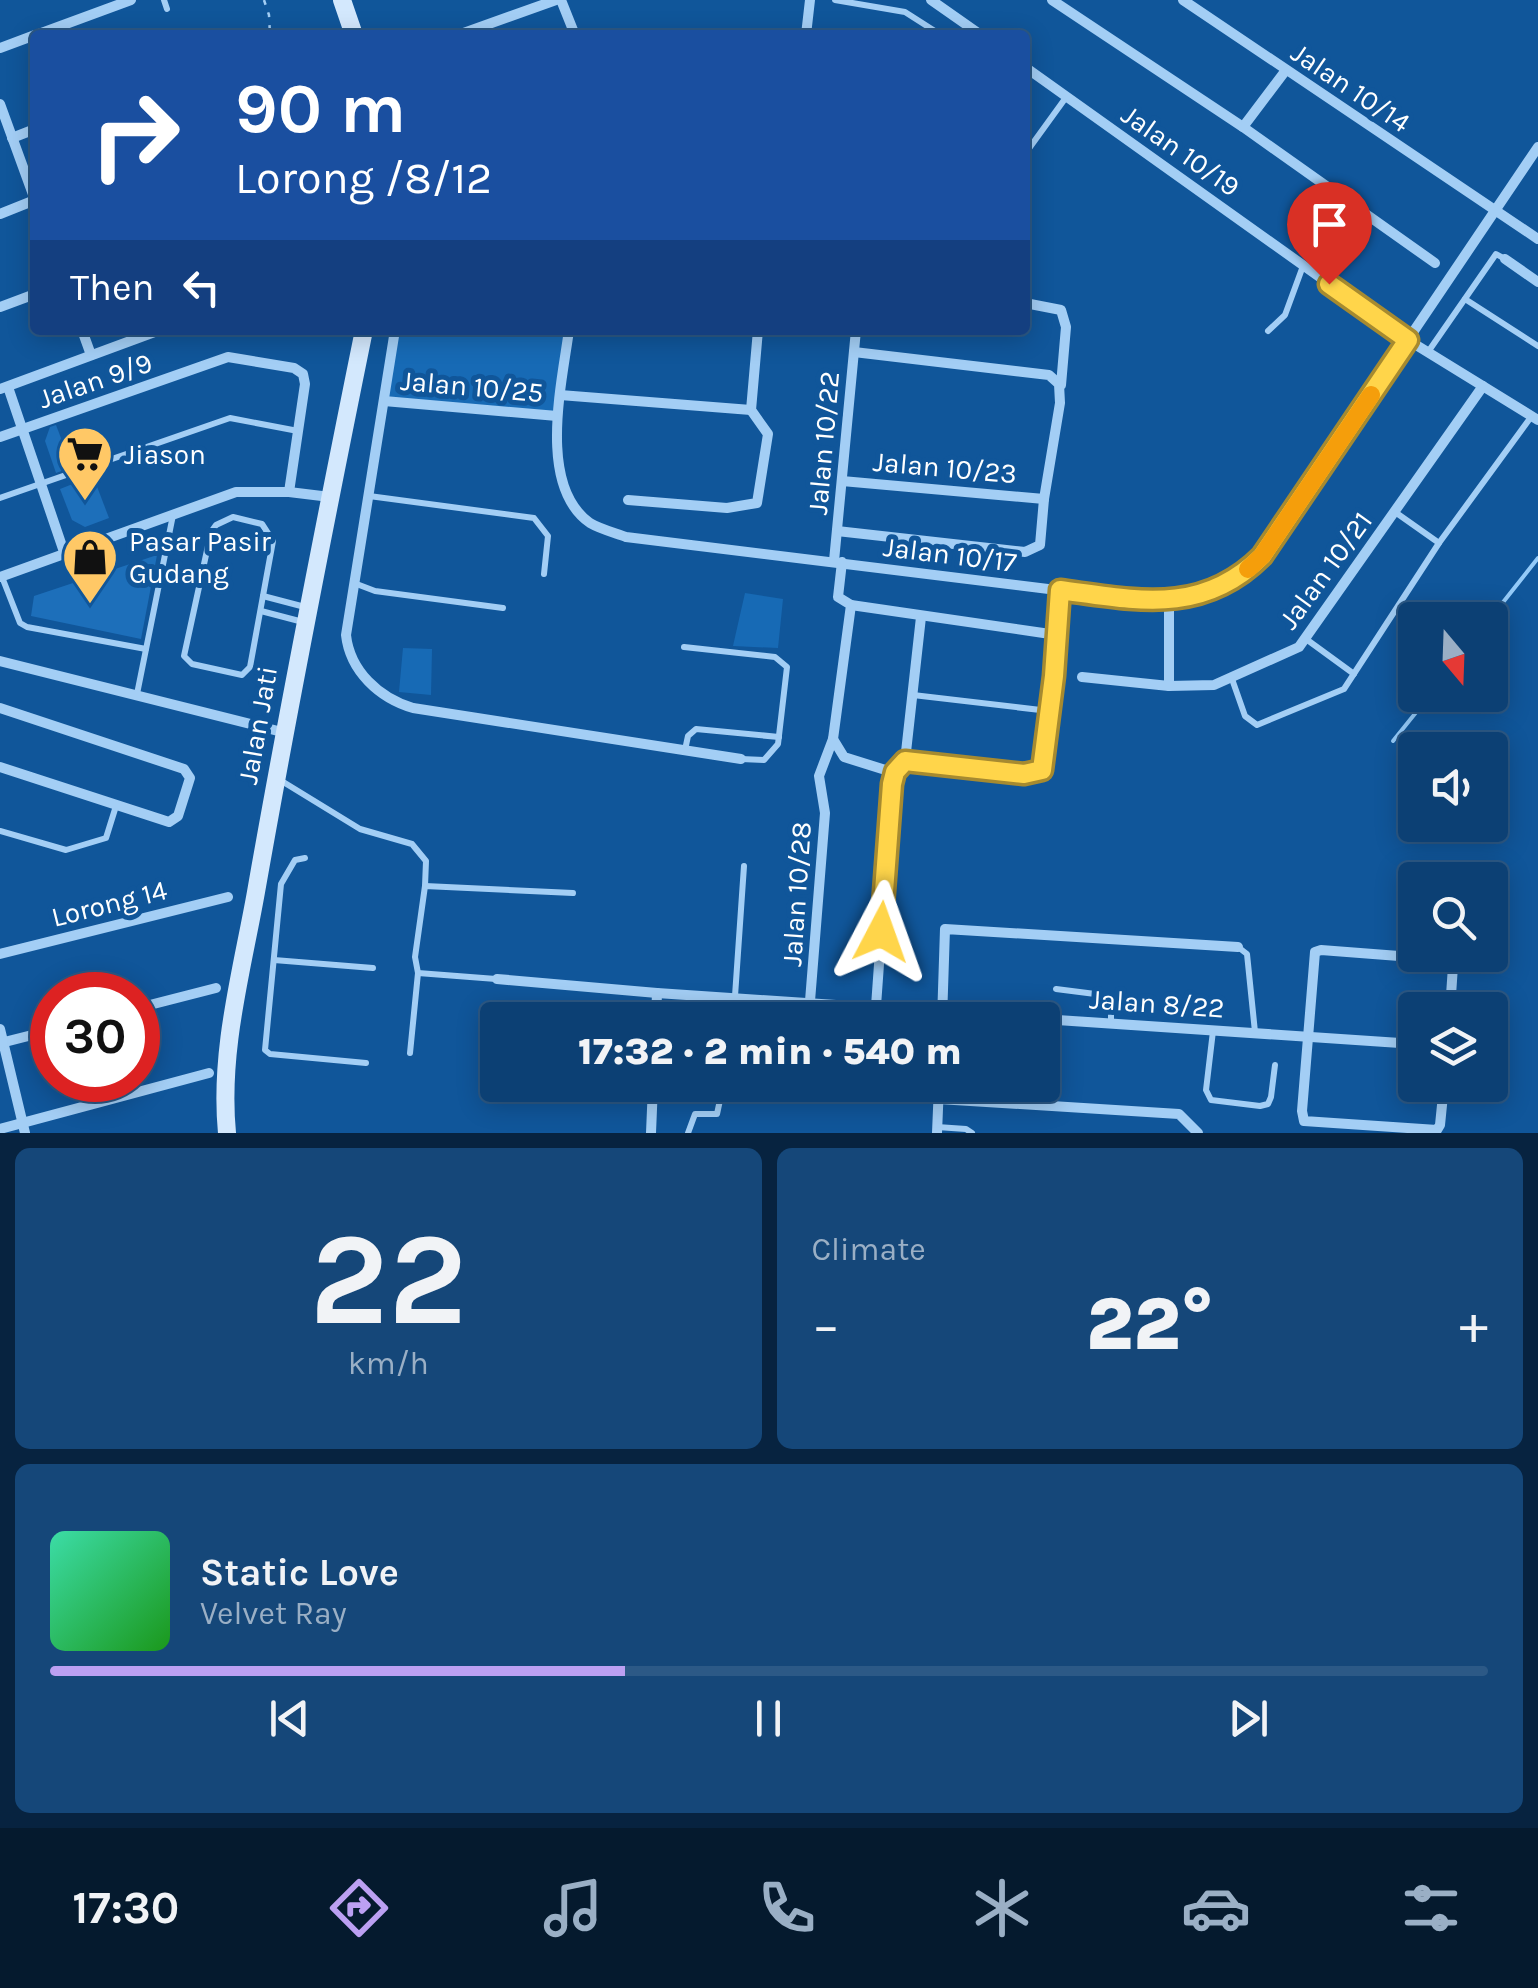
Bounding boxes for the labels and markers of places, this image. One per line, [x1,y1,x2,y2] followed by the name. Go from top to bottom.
[1287,182,1372,285] pin
[55,424,115,503] supermarket icon: Jiason
[124,438,206,471] place label: Jiason
[129,525,272,590] place label: Pasar Pasir Gudang
[60,527,120,606] shop icon: Pasar Pasir Gudang

